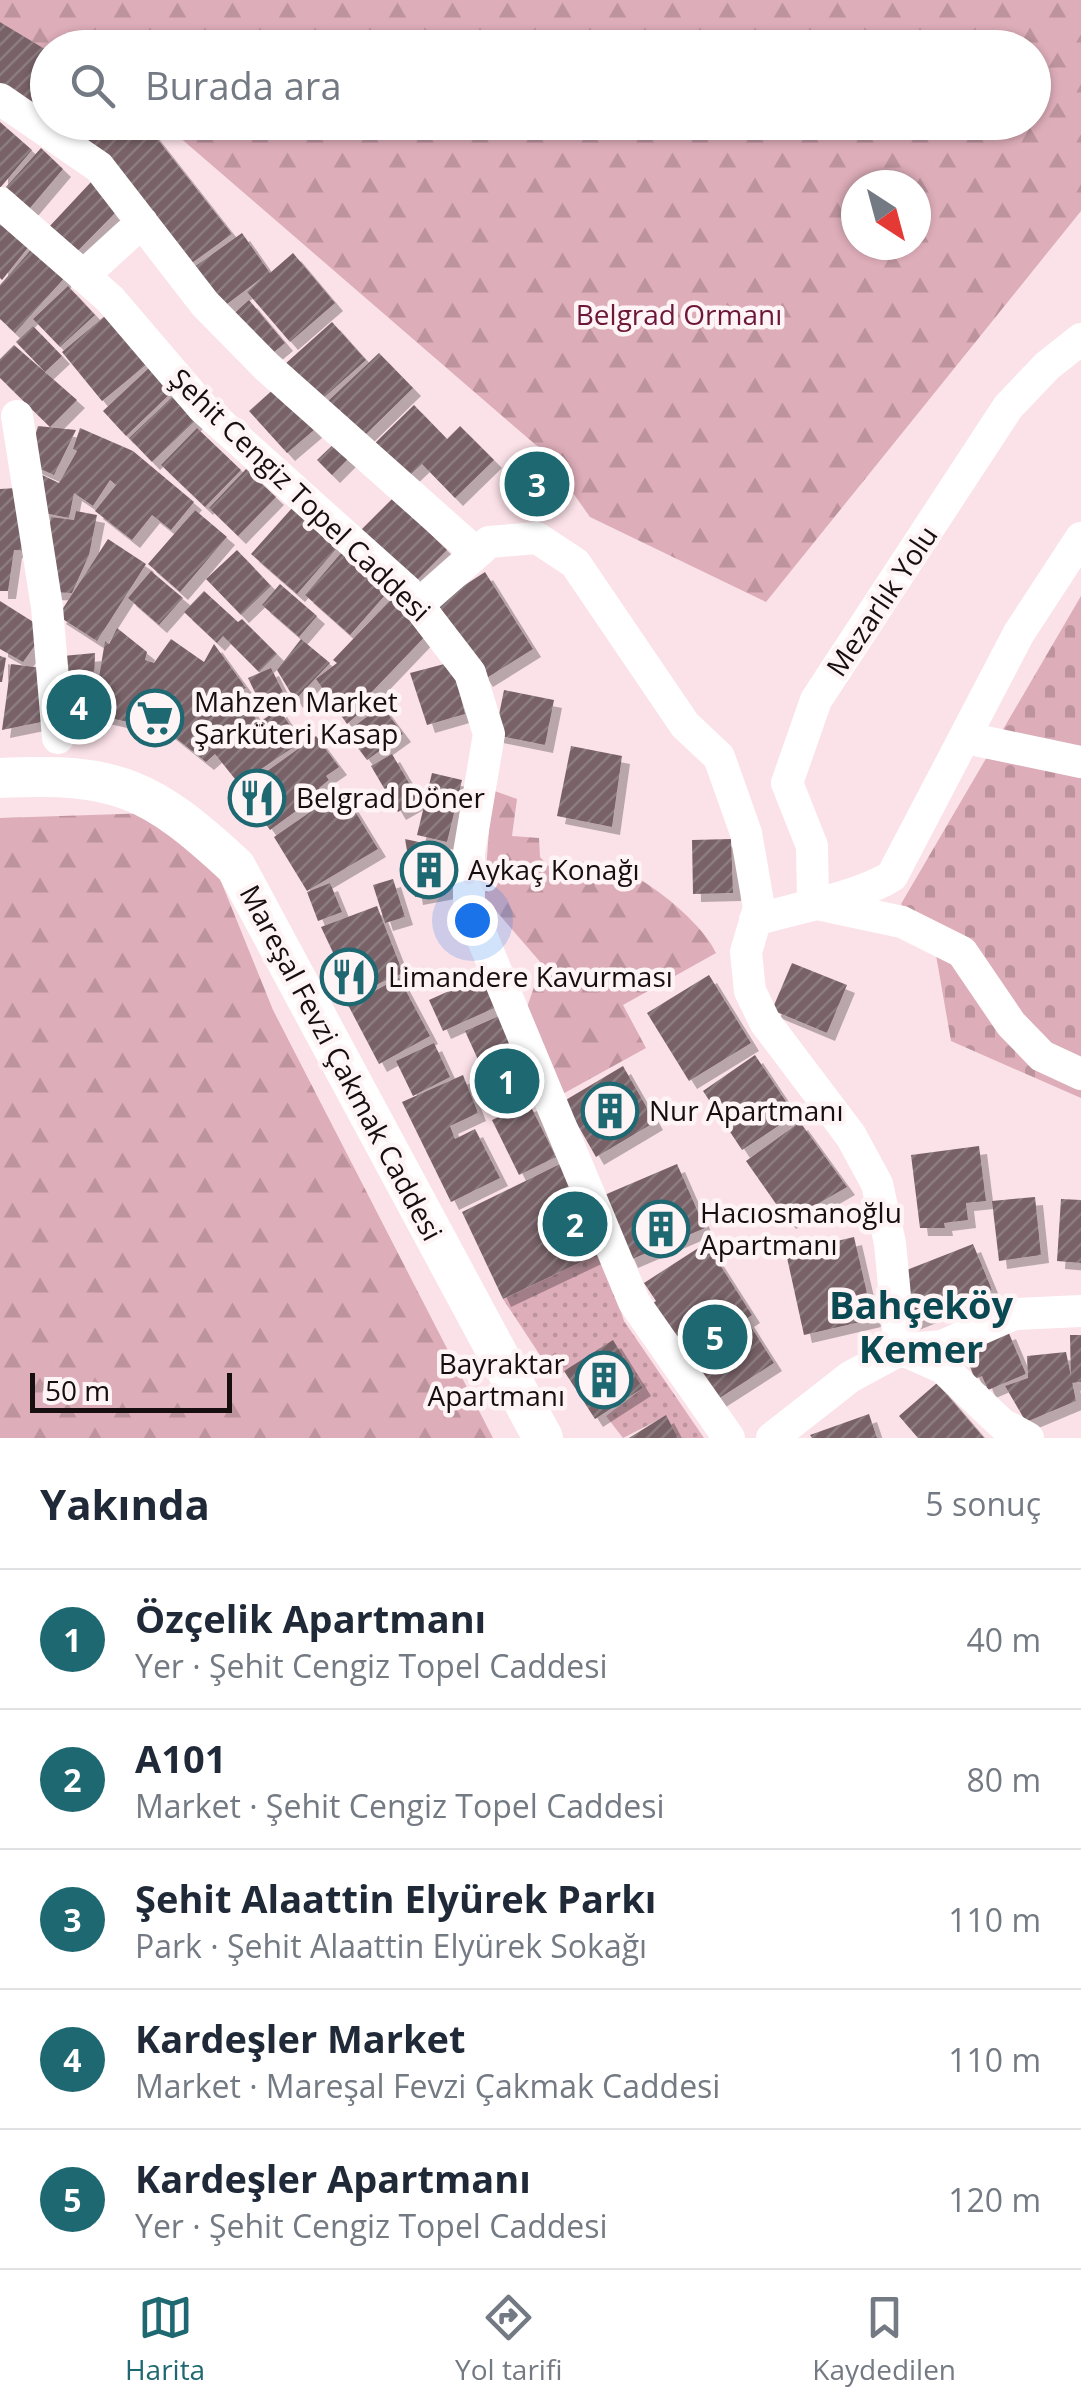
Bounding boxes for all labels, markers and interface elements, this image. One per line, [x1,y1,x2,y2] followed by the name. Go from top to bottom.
[30,30,1051,140] search box
[65,58,120,113] icon: search
[145,59,342,111] text: Burada ara
[841,170,931,260] north arrow
[576,295,782,333] park label: Belgrad Ormanı
[162,359,439,629] street label: Şehit Cengiz Topel Caddesi
[504,446,570,522] pin: 3
[817,518,946,683] street label: Mezarlık Yolu
[46,670,112,744] pin: 4
[194,682,398,752] place label: Mahzen Market Şarküteri Kasap
[125,688,185,748] supermarket icon: Mahzen Market Şarküteri Kasap
[227,768,287,828] restaurant icon: Belgrad Döner
[296,778,486,816] place label: Belgrad Döner
[399,840,459,900] building icon: Aykaç Konağı
[468,850,640,888] place label: Aykaç Konağı
[232,878,452,1247] street label: Mareşal Fevzi Çakmak Caddesi
[447,895,498,946] your location
[319,947,379,1007] restaurant icon: Limandere Kavurması
[388,957,673,995] place label: Limandere Kavurması
[474,1044,540,1118] pin: 1
[580,1081,640,1141] building icon: Nur Apartmanı
[649,1091,844,1129] place label: Nur Apartmanı
[542,1186,608,1262] pin: 2
[700,1193,902,1263] place label: Hacıosmanoğlu Apartmanı
[631,1199,691,1259] building icon: Hacıosmanoğlu Apartmanı
[829,1278,1013,1374] district label: Bahçeköy Kemer
[682,1300,748,1374] pin: 5
[427,1344,566,1414] place label: Bayraktar Apartmanı
[574,1350,634,1410] building icon: Bayraktar Apartmanı
[30,1368,232,1412] scale bar
[45,1371,110,1409] text: 50 m
[40,1475,210,1532] text: Yakında
[925,1482,1041,1525] text: 5 sonuç
[135,1592,486,1644] text: Özçelik Apartmanı
[63,1618,82,1661] text: 1
[966,1618,1041,1661] text: 40 m
[135,1644,608,1687] text: Yer · Şehit Cengiz Topel Caddesi
[135,1732,226,1784] text: A101
[63,1758,82,1801] text: 2
[966,1758,1041,1801] text: 80 m
[135,1784,665,1827] text: Market · Şehit Cengiz Topel Caddesi
[135,1872,656,1924] text: Şehit Alaattin Elyürek Parkı
[63,1898,82,1941] text: 3
[948,1898,1041,1941] text: 110 m
[135,1924,647,1967] text: Park · Şehit Alaattin Elyürek Sokağı
[135,2012,466,2064] text: Kardeşler Market
[63,2038,82,2081] text: 4
[948,2038,1041,2081] text: 110 m
[135,2064,720,2107] text: Market · Mareşal Fevzi Çakmak Caddesi
[135,2152,531,2204] text: Kardeşler Apartmanı
[63,2178,82,2221] text: 5
[948,2178,1041,2221] text: 120 m
[135,2204,608,2247] text: Yer · Şehit Cengiz Topel Caddesi
[125,2290,205,2388] tab: Harita
[455,2290,562,2388] tab: Yol tarifi
[812,2290,956,2388] tab: Kaydedilen

